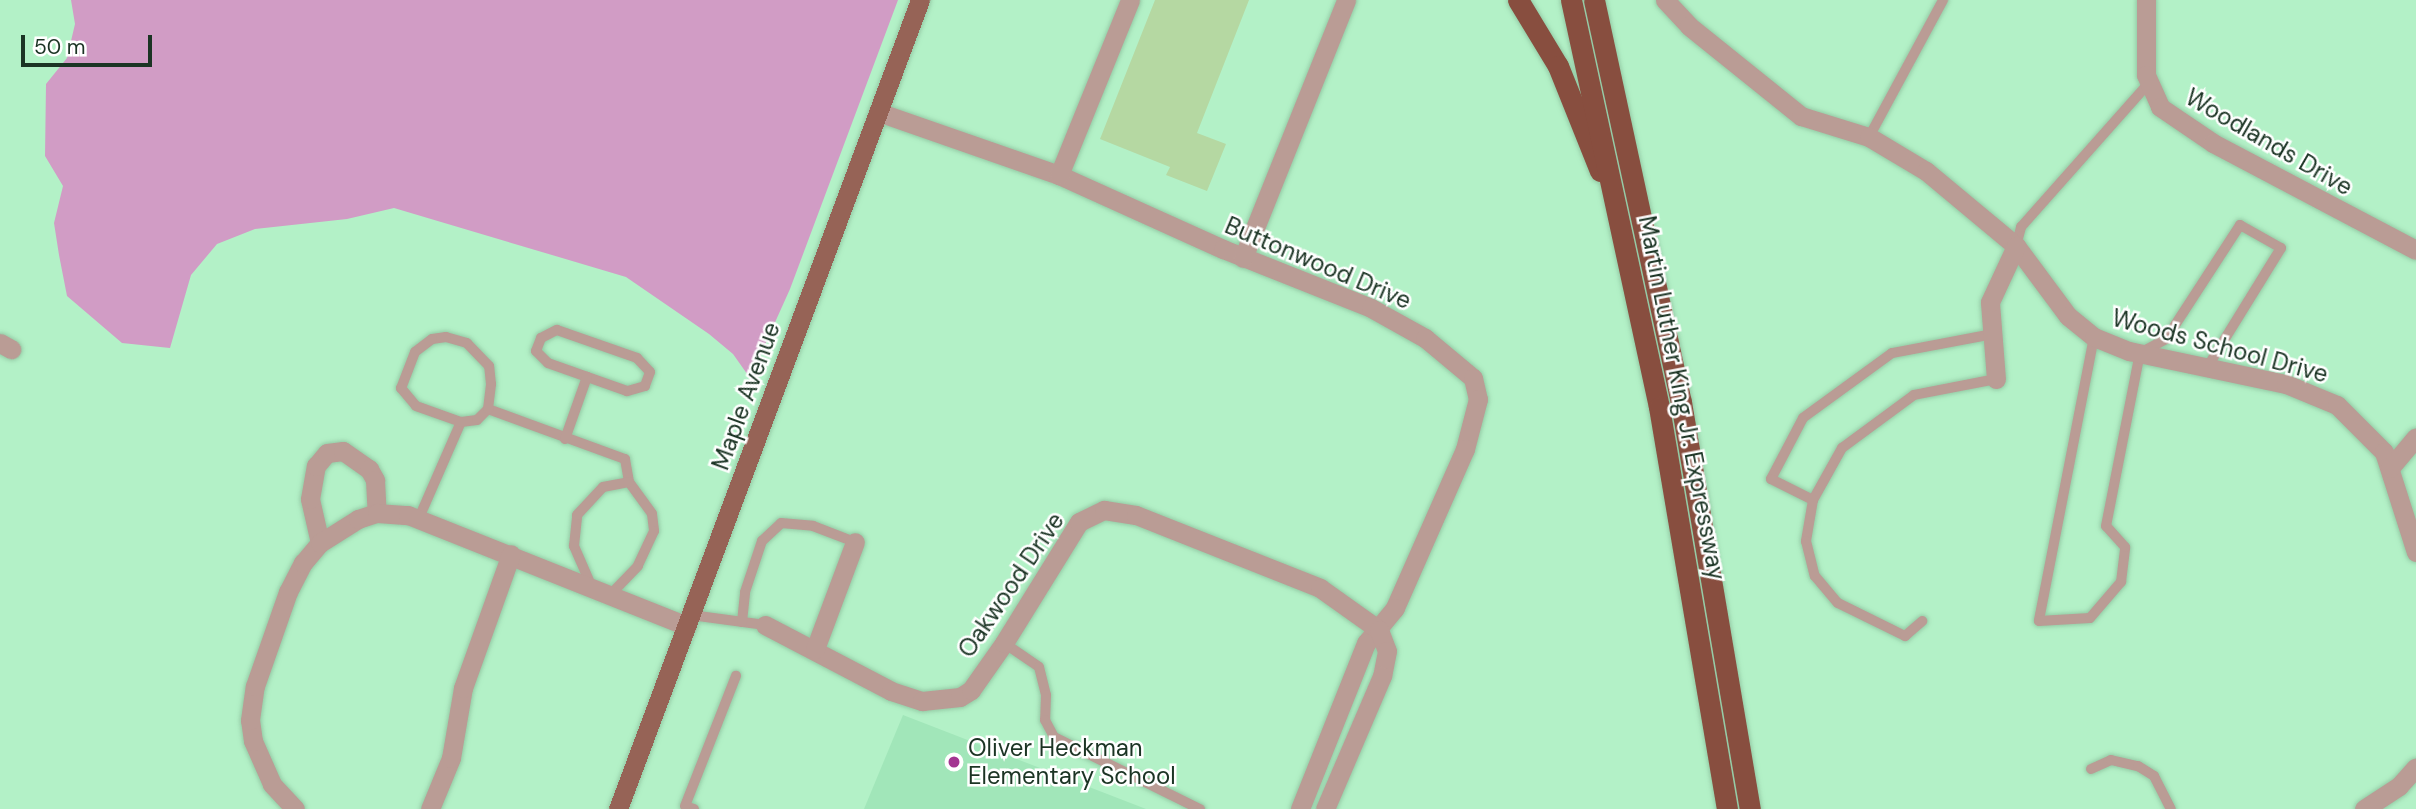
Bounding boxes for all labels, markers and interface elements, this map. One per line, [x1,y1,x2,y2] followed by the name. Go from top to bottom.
[24,21,156,65] scale bar
[34,33,85,61] text: 50 m
[2180,83,2358,201] street label: Woodlands Drive
[1221,211,1415,315] street label: Buttonwood Drive
[1633,213,1731,583] street label: Martin Luther King Jr. Expressway
[2109,303,2331,389] street label: Woods School Drive
[706,318,786,474] street label: Maple Avenue
[952,507,1070,663] street label: Oakwood Drive
[968,734,1176,790] place label: Oliver Heckman Elementary School
[946,754,962,770] marker: Oliver Heckman Elementary School

